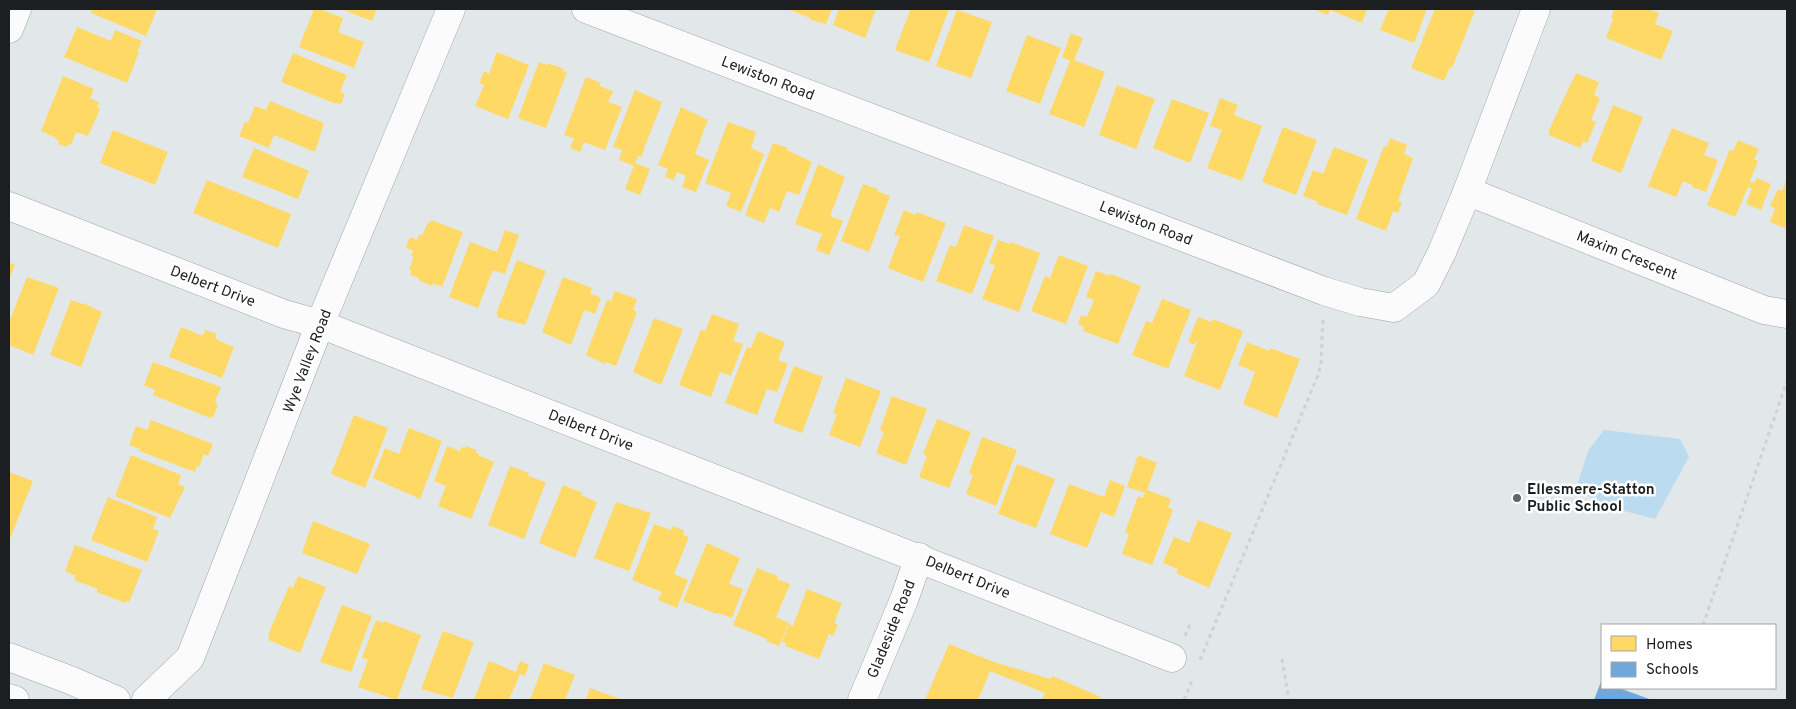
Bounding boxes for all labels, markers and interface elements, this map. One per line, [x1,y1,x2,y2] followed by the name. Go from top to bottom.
[718,53,817,106] street label: Lewiston Road
[1096,198,1195,251] street label: Lewiston Road
[1573,227,1680,285] street label: Maxim Crescent
[167,262,258,312] street label: Delbert Drive
[280,307,337,416] street label: Wye Valley Road
[545,406,636,456] street label: Delbert Drive
[1527,481,1655,517] place label: Ellesmere-Statton Public School
[1511,492,1523,504] marker: Ellesmere-Statton Public School
[922,553,1013,604] street label: Delbert Drive
[864,578,921,681] street label: Gladeside Road
[1601,624,1776,689] legend
[1646,636,1693,655] text: Homes
[1646,661,1699,680] text: Schools

